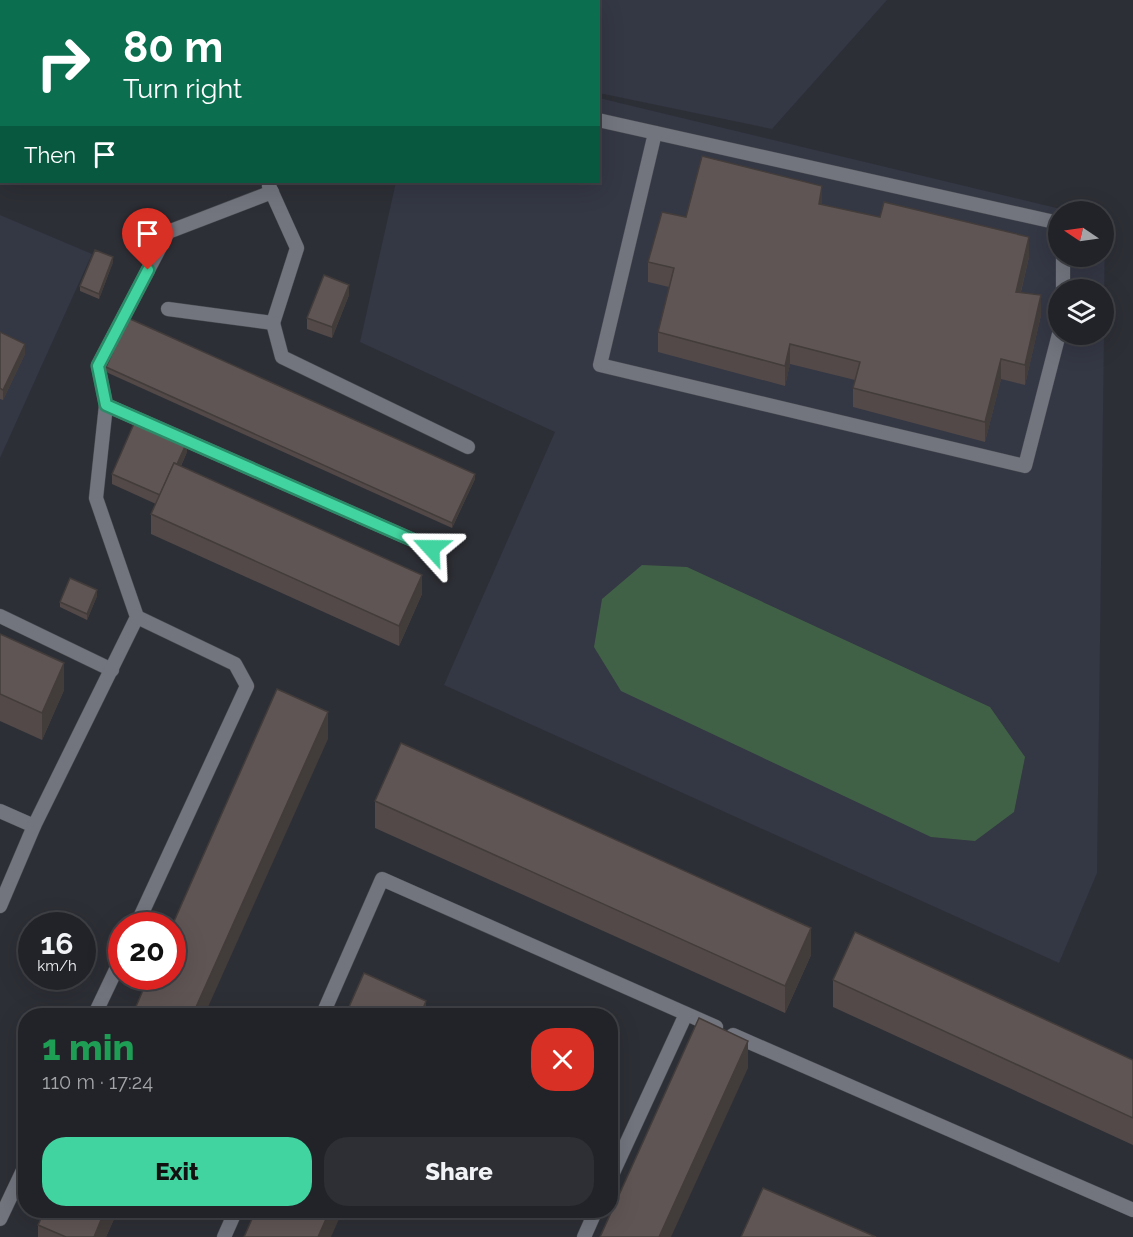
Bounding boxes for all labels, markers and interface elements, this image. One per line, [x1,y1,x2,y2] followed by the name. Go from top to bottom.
[123,23,223,72] text: 80 m
[24,24,102,102] icon: right
[123,73,242,104] text: Turn right
[88,138,121,171] icon: arrive
[24,142,76,168] text: Then
[1048,201,1114,267] north arrow
[1048,201,1114,345] map controls
[122,208,173,270] pin
[131,217,164,250] icon: arrive
[1048,279,1114,345] button: layers
[399,516,463,580] position arrow
[108,912,186,990] speed limit sign: 20
[40,926,74,961] text: 16
[37,957,77,975] text: km/h
[42,1026,134,1068] text: 1 min
[531,1028,594,1091] button: close
[42,1070,153,1094] text: 110 m · 17:24
[42,1137,312,1206] button: Exit
[324,1137,594,1206] button: Share

